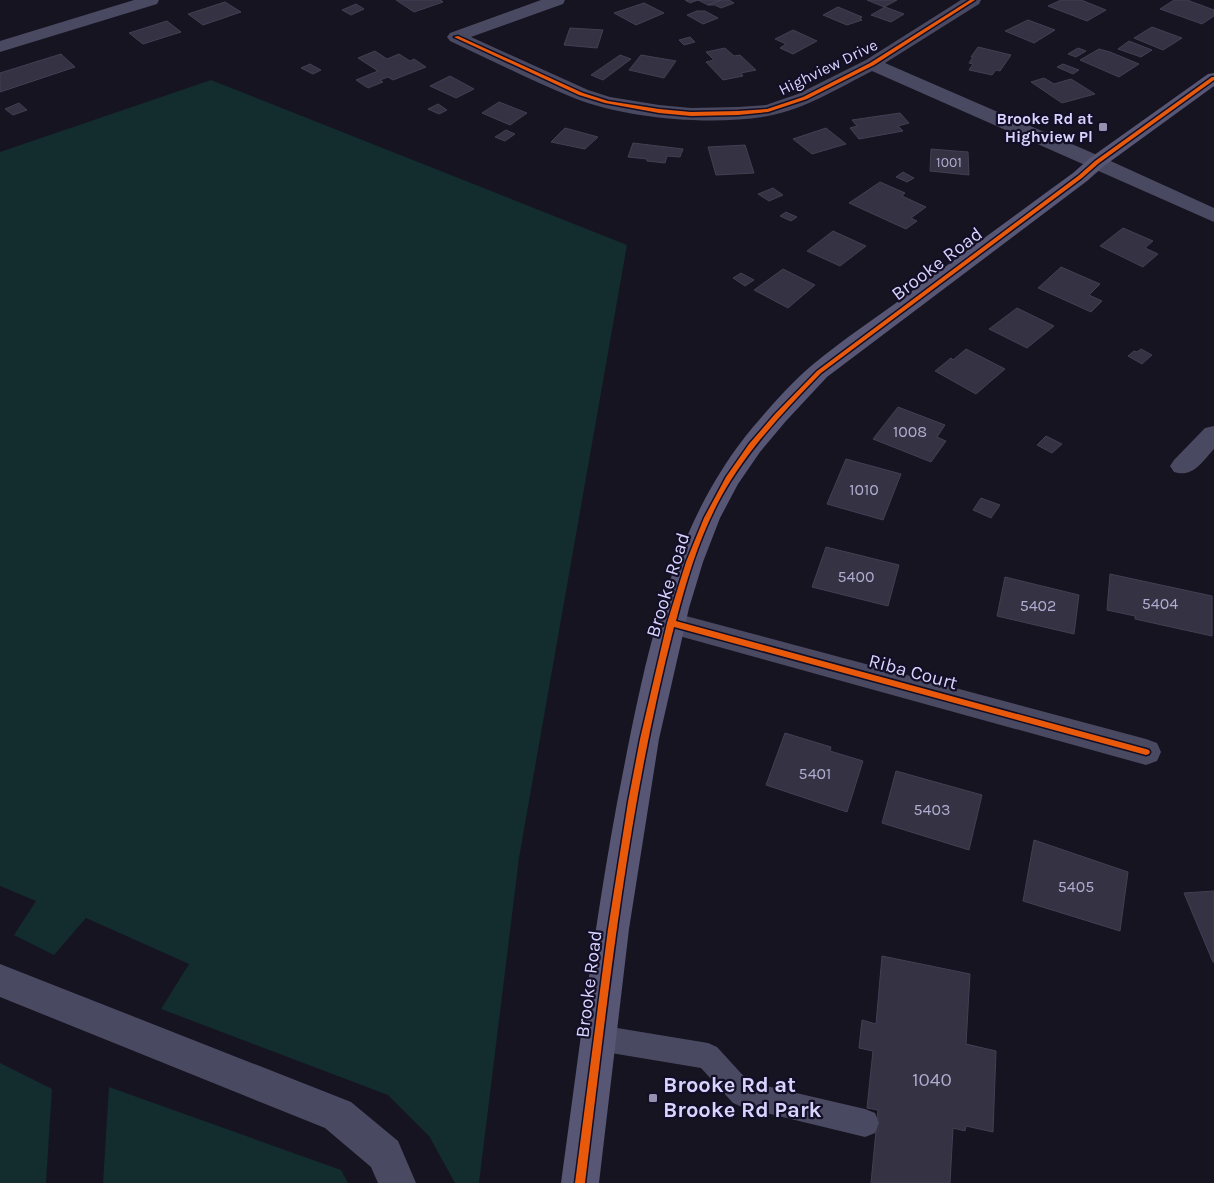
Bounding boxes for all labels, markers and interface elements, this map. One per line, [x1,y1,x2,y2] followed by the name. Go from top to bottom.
[775,35,881,99] street label: Highview Drive
[996,109,1093,146] place label: Brooke Rd at Highview Pl
[1097,121,1109,133] marker: Brooke Rd at Highview Pl
[936,154,962,171] house number: 1001
[887,223,987,305] street label: Brooke Road
[893,422,927,441] house number: 1008
[849,480,879,499] house number: 1010
[642,530,694,640] street label: Brooke Road
[838,567,874,586] house number: 5400
[1142,594,1178,613] house number: 5404
[1020,596,1056,615] house number: 5402
[866,650,960,694] street label: Riba Court
[799,764,831,783] house number: 5401
[914,800,950,819] house number: 5403
[1058,877,1094,896] house number: 5405
[571,929,607,1039] street label: Brooke Road
[912,1069,952,1091] house number: 1040
[663,1072,822,1123] place label: Brooke Rd at Brooke Rd Park
[647,1092,659,1104] marker: Brooke Rd at Brooke Rd Park

